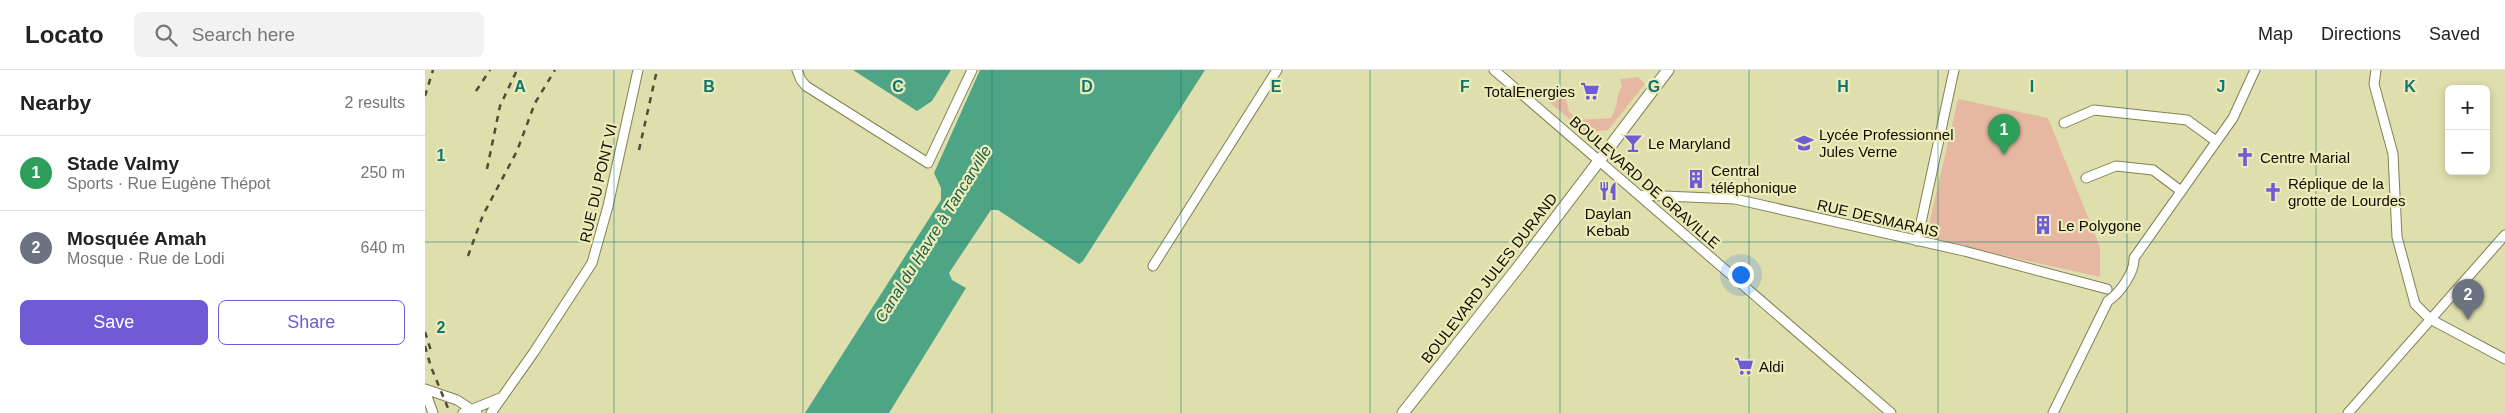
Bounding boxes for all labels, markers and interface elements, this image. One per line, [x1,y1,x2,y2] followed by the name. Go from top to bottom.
[134,12,484,57] search box
[25,21,104,48] text: Locato
[152,21,180,49] icon: search
[192,24,295,45] text: Search here
[2258,24,2293,44] text: Map
[2321,24,2401,44] text: Directions
[2429,24,2480,44] text: Saved
[514,78,526,95] text: A
[703,78,715,95] text: B
[892,78,904,95] text: C
[1081,78,1093,95] text: D
[1271,78,1282,95] text: E
[1460,78,1470,95] text: F
[1648,78,1660,95] text: G
[1837,78,1849,95] text: H
[2030,78,2034,95] text: I
[2217,78,2225,95] text: J
[2404,78,2416,95] text: K
[1579,80,1601,102] supermarket icon: TotalEnergies
[1484,83,1575,100] place label: TotalEnergies
[2445,85,2490,175] map controls
[2445,85,2490,130] button: +
[20,91,91,114] text: Nearby
[345,94,405,111] text: 2 results
[1567,112,1723,252] street label: BOULEVARD DE GRAVILLE
[1988,114,2020,155] pin: 1
[576,122,620,244] street label: RUE DU PONT VI
[1819,126,1954,160] place label: Lycée Professionnel Jules Verne
[2445,130,2490,175] button: −
[1622,132,1644,154] bar icon: Le Maryland
[1793,132,1815,154] school or university icon: Lycée Professionnel Jules Verne
[1648,135,1731,152] place label: Le Maryland
[872,143,995,325] water label: Canal du Havre à Tancarville
[2234,146,2256,168] church icon: Centre Marial
[437,147,446,164] text: 1
[2260,149,2350,166] place label: Centre Marial
[67,153,179,174] text: Stade Valmy
[1711,162,1797,196] place label: Central téléphonique
[32,164,40,181] text: 1
[361,164,405,181] text: 250 m
[1685,168,1707,190] building icon: Central téléphonique
[67,175,270,192] text: Sports · Rue Eugène Thépot
[2288,175,2406,209] place label: Réplique de la grotte de Lourdes
[1597,180,1619,202] restaurant icon: Daylan Kebab
[2262,181,2284,203] church icon: Réplique de la grotte de Lourdes
[1417,190,1561,366] street label: BOULEVARD JULES DURAND
[1816,196,1940,240] street label: RUE DESMARAIS
[1585,205,1631,239] place label: Daylan Kebab
[2032,214,2054,236] building icon: Le Polygone
[2058,217,2141,234] place label: Le Polygone
[67,228,207,249] text: Mosquée Amah
[32,239,40,256] text: 2
[361,239,405,256] text: 640 m
[67,250,224,267] text: Mosque · Rue de Lodi
[1728,262,1754,288] your location
[2452,279,2484,320] pin: 2
[20,300,208,345] button: Save
[218,300,405,345] button: Share
[437,319,446,336] text: 2
[1733,355,1755,377] supermarket icon: Aldi
[1759,358,1784,375] place label: Aldi

